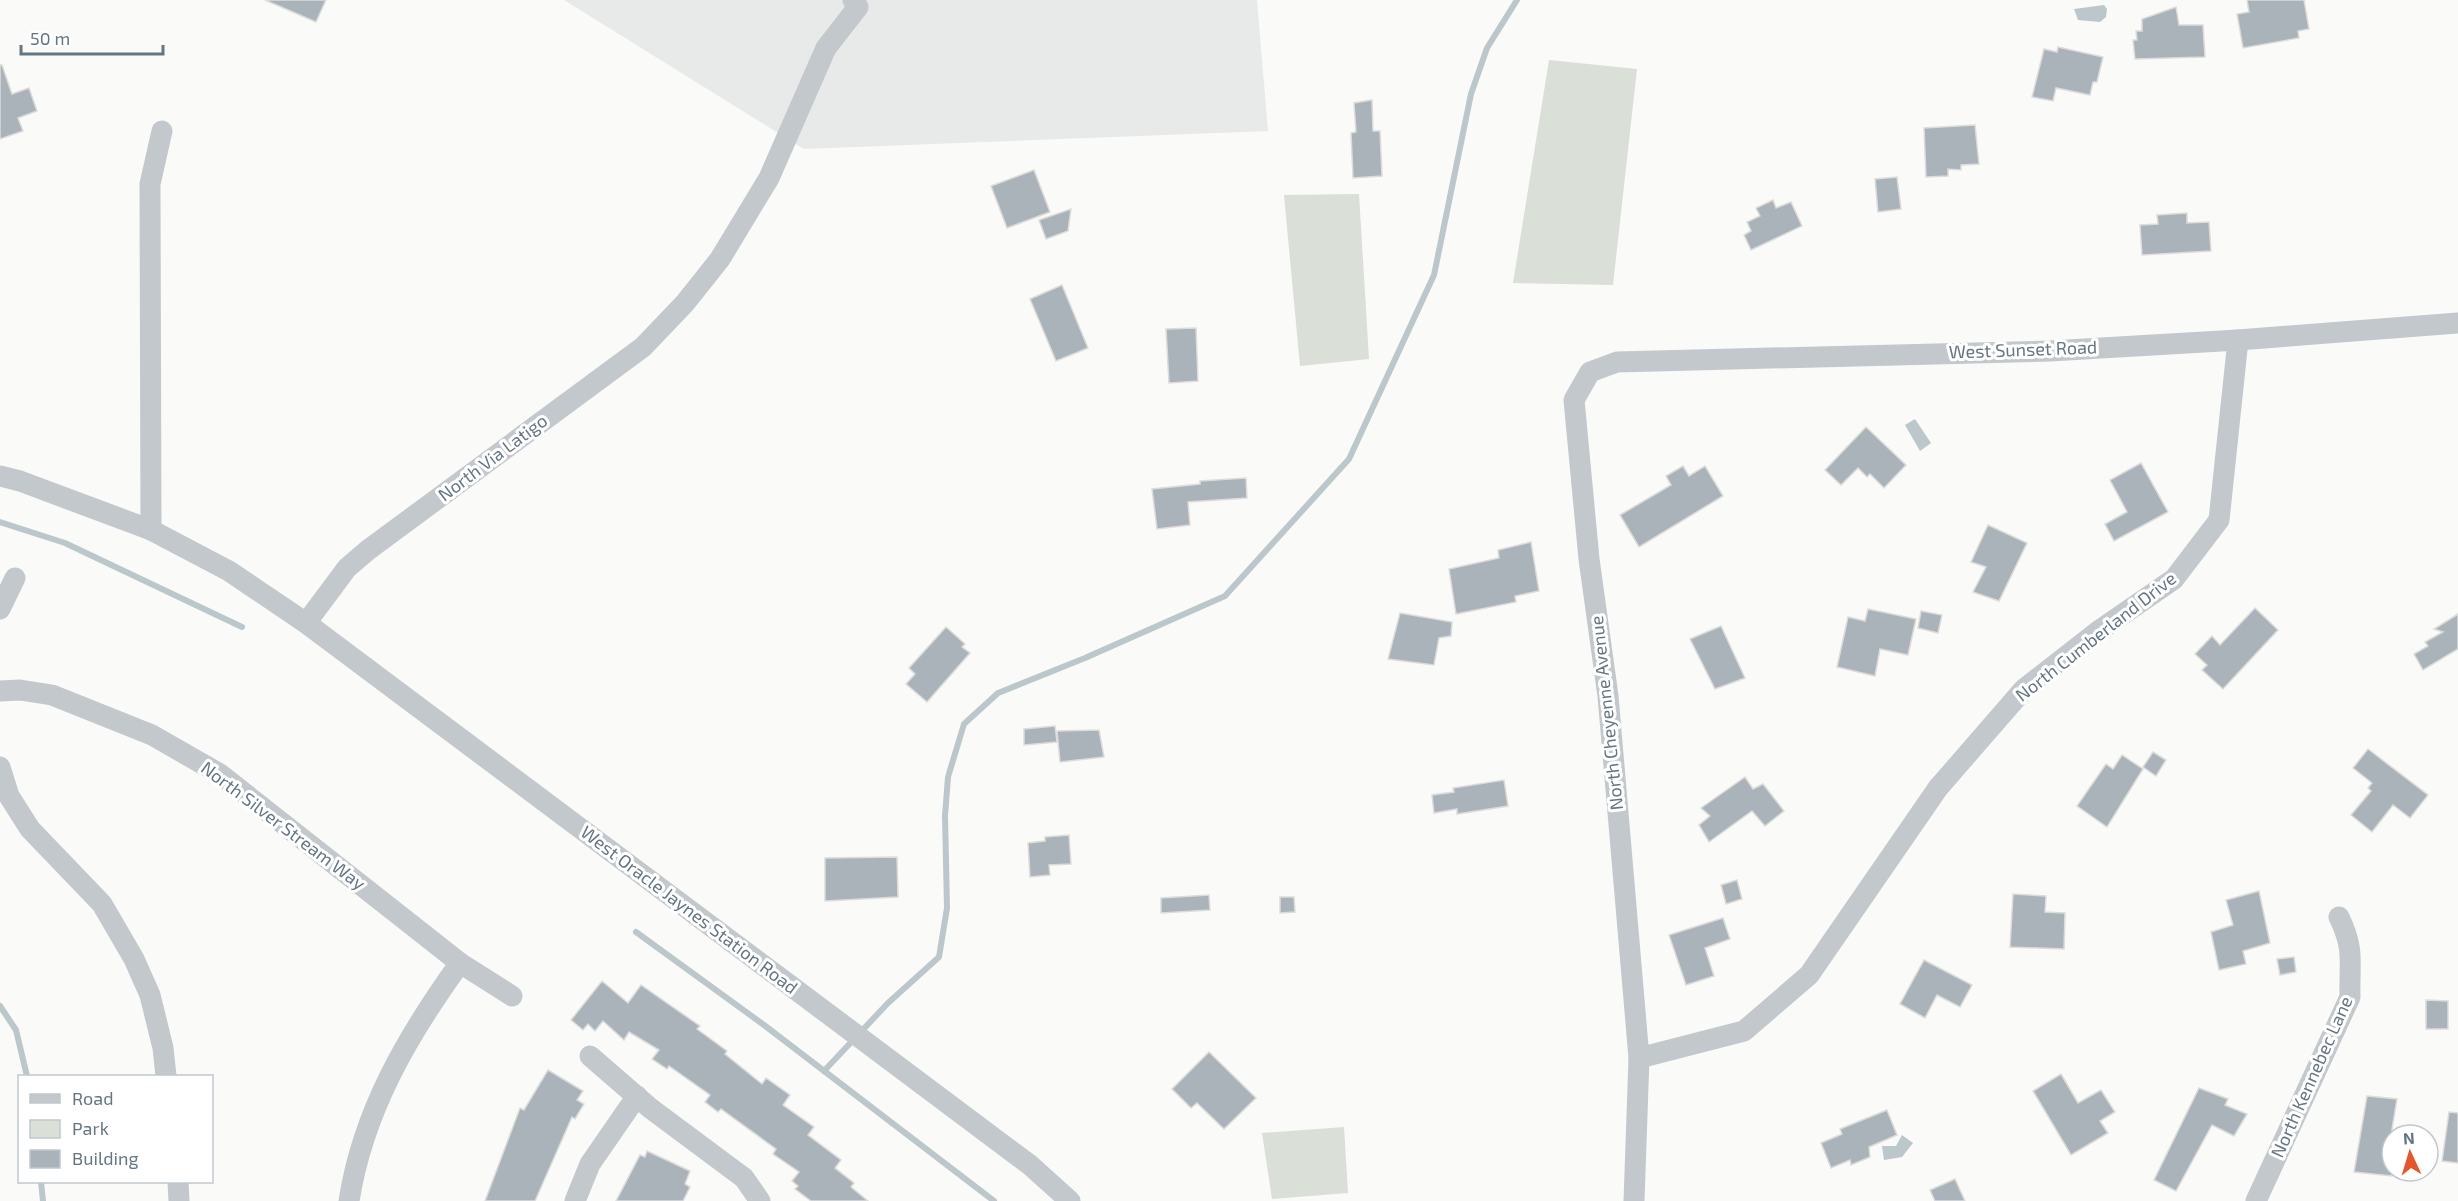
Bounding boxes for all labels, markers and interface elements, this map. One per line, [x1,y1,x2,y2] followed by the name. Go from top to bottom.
[21,18,164,56] scale bar
[30,27,70,49] text: 50 m
[1948,335,2097,363] street label: West Sunset Road
[433,409,551,505] street label: North Via Latigo
[2011,567,2180,706] street label: North Cumberland Drive
[1585,615,1627,811] street label: North Cheyenne Avenue
[197,756,371,894] street label: North Silver Stream Way
[577,820,802,998] street label: West Oracle Jaynes Station Road
[2266,993,2357,1161] street label: North Kennebec Lane
[18,1075,213,1183] legend
[72,1087,113,1109] text: Road
[72,1117,109,1139] text: Park
[2380,1123,2440,1183] north arrow
[2402,1128,2415,1147] text: N
[72,1147,139,1169] text: Building

